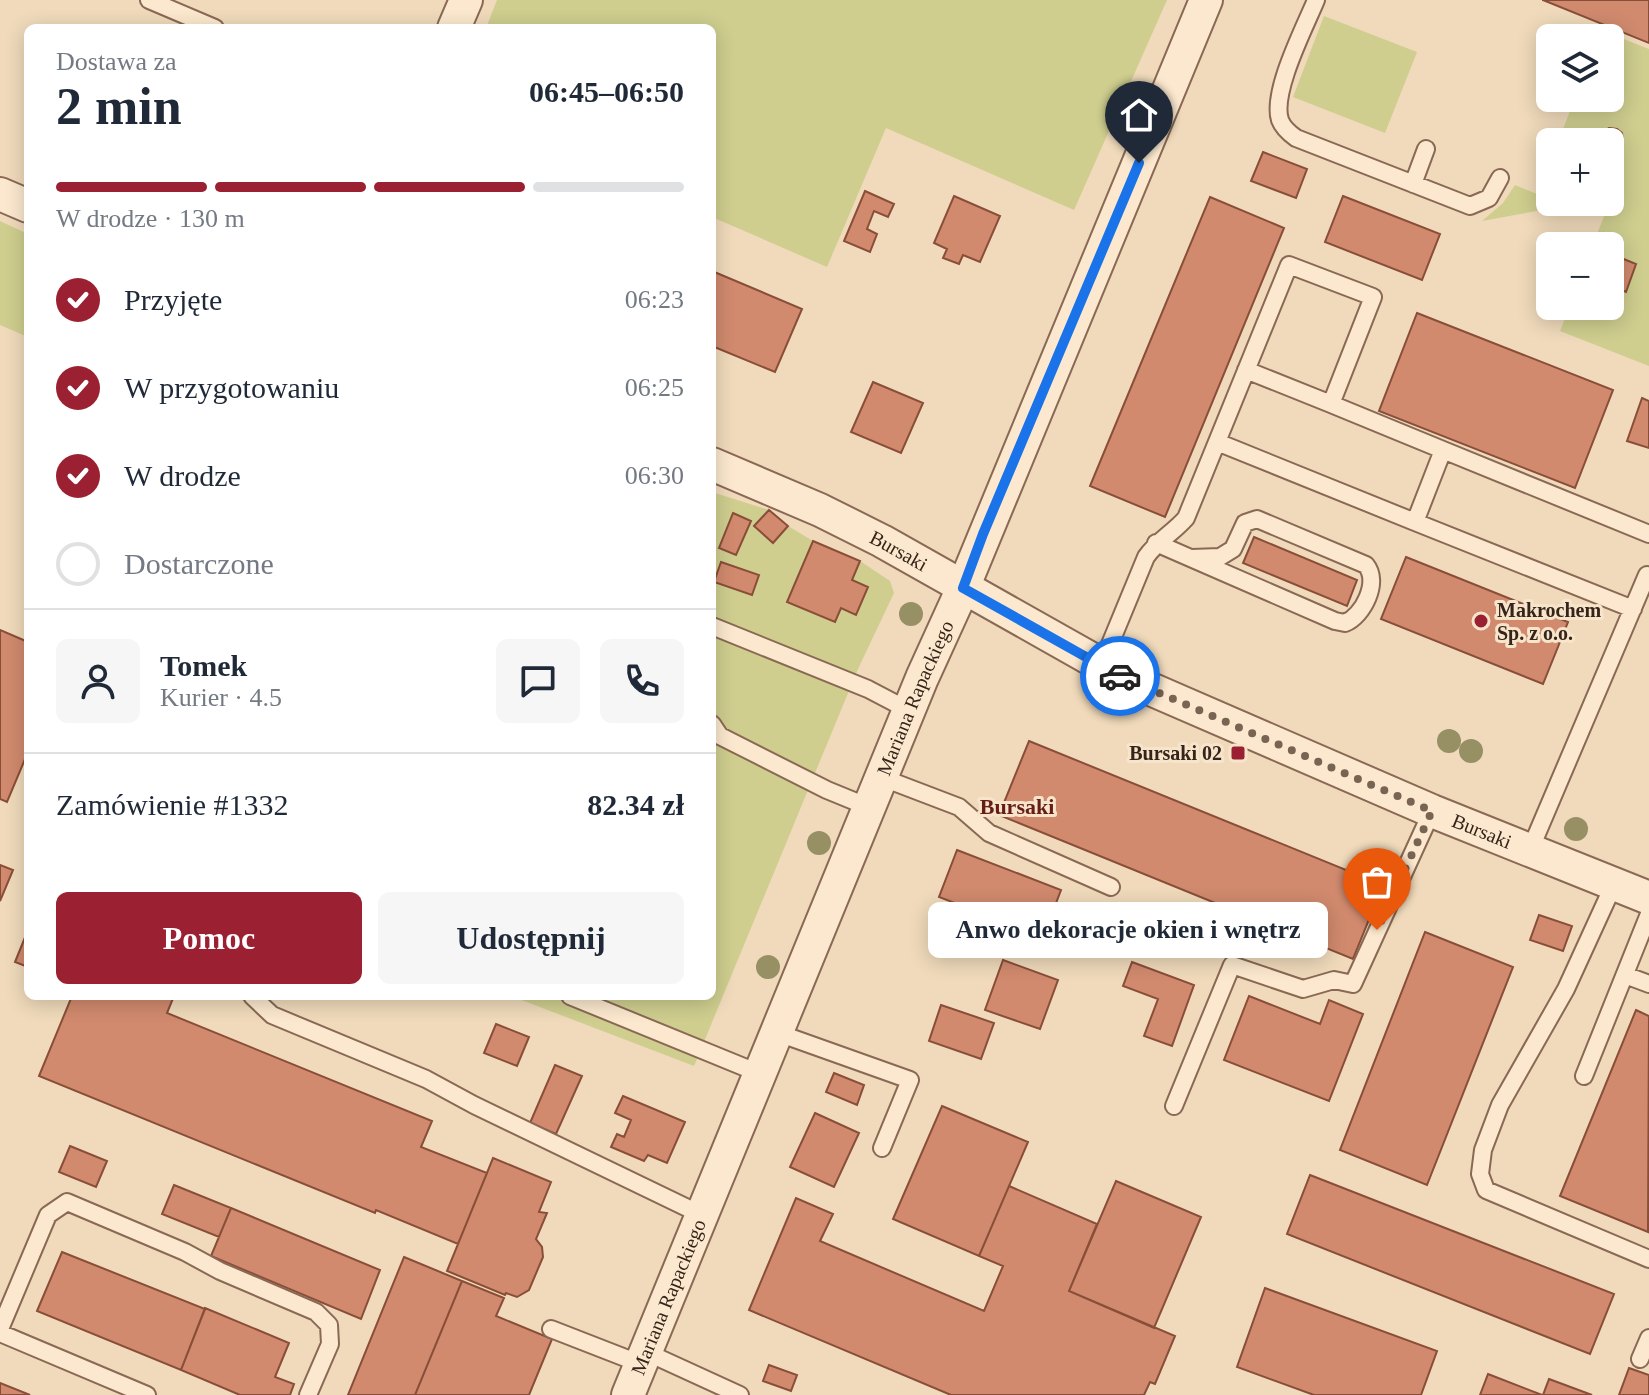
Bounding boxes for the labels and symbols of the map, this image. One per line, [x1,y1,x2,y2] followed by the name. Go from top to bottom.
[1105,81,1173,163] pin
[866,526,932,576] street label: Bursaki
[1497,599,1601,645] place label: Makrochem Sp. z o.o.
[1472,612,1490,630] marker: Makrochem Sp. z o.o.
[872,617,958,778] street label: Mariana Rapackiego
[1080,636,1160,716] courier
[1129,742,1222,764] place label: Bursaki 02
[1229,744,1247,762] marker: Bursaki 02
[980,794,1054,819] district label: Bursaki
[1449,809,1515,853] street label: Bursaki
[1343,848,1411,930] pin
[929,902,1329,958] callout: Anwo dekoracje okien i wnętrz
[627,1216,710,1378] street label: Mariana Rapackiego

